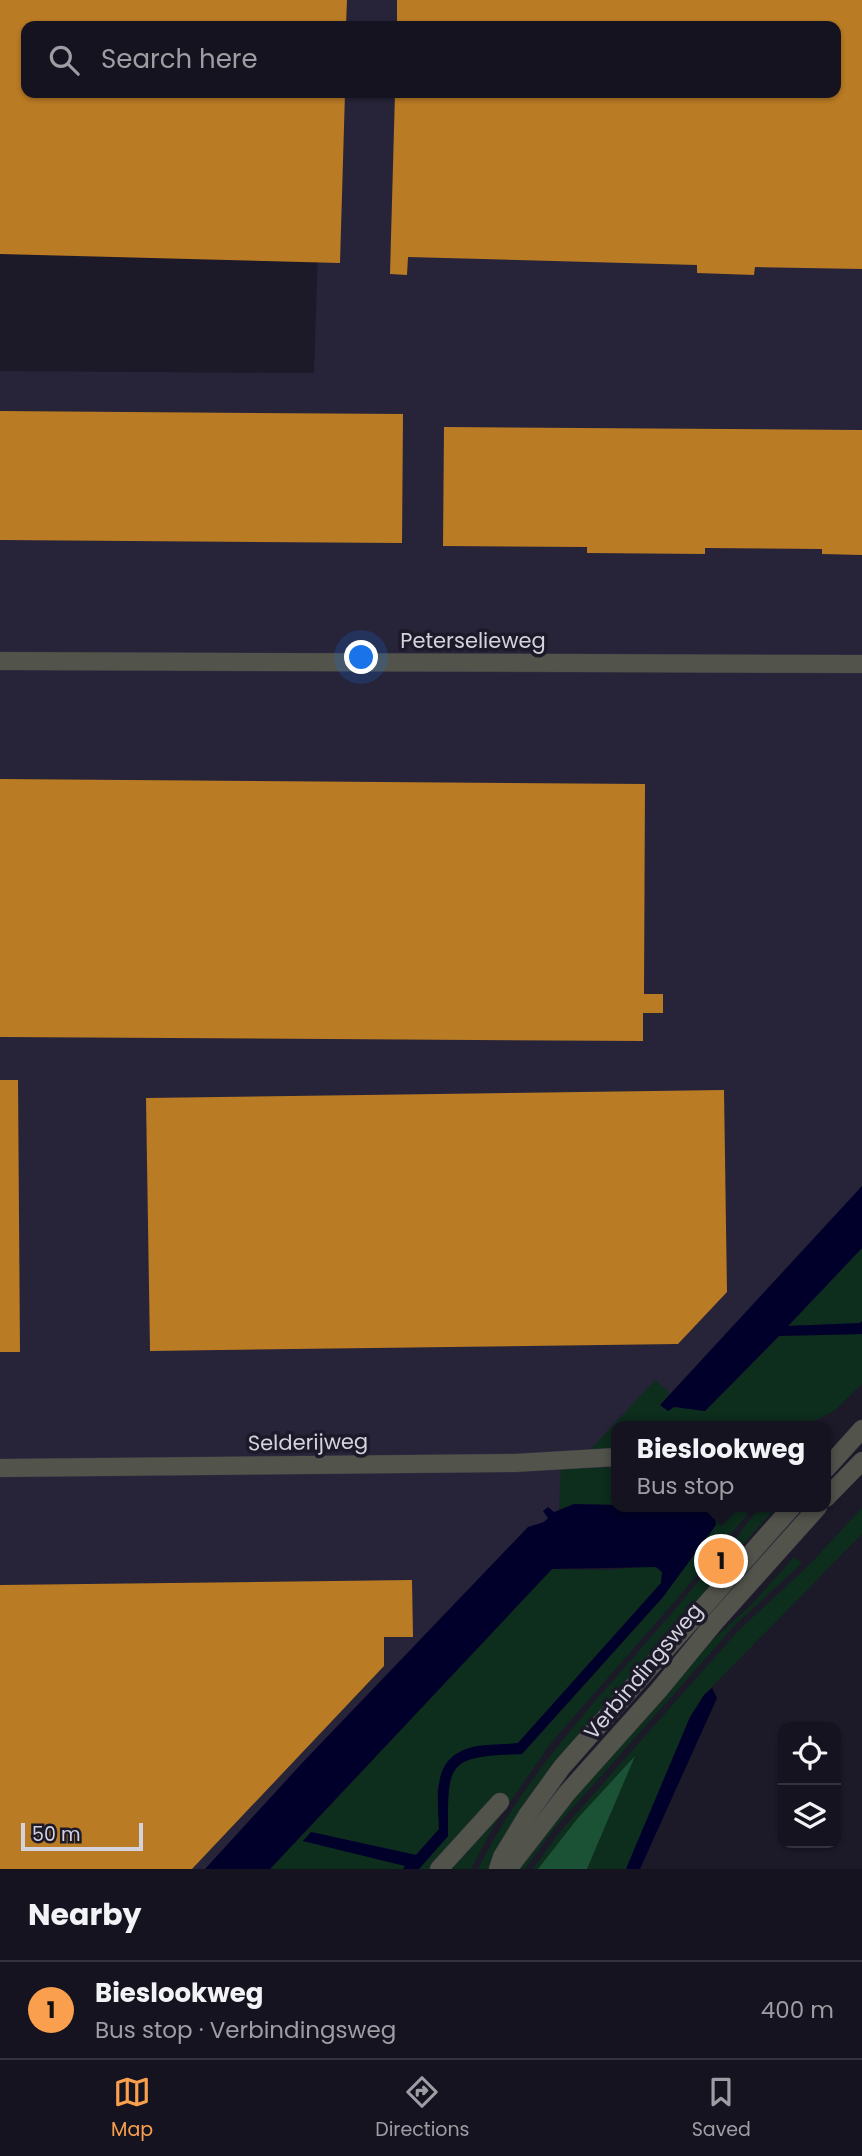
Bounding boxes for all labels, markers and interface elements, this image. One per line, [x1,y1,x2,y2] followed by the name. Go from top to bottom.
[21,21,841,98] search box
[45,41,83,79] icon: search
[101,41,258,77] text: Search here
[400,626,546,655] street label: Peterselieweg
[344,640,378,674] your location
[611,1421,831,1512] popup
[248,1426,368,1458] street label: Selderijweg
[637,1431,805,1467] text: Bieslookweg
[637,1470,734,1502] text: Bus stop
[698,1535,744,1587] pin: 1
[577,1596,709,1746] street label: Verbindingsweg
[778,1722,841,1848] map controls
[778,1722,841,1785] button: locate
[778,1785,841,1848] button: layers
[21,1820,144,1852] scale bar
[32,1821,81,1848] text: 50 m
[28,1893,142,1936] text: Nearby
[95,1975,263,2011] text: Bieslookweg
[47,1994,55,2026] text: 1
[761,1994,834,2026] text: 400 m
[95,2014,396,2046] text: Bus stop · Verbindingsweg
[111,2073,153,2144] tab: Map
[375,2073,470,2144] tab: Directions
[692,2073,751,2144] tab: Saved

